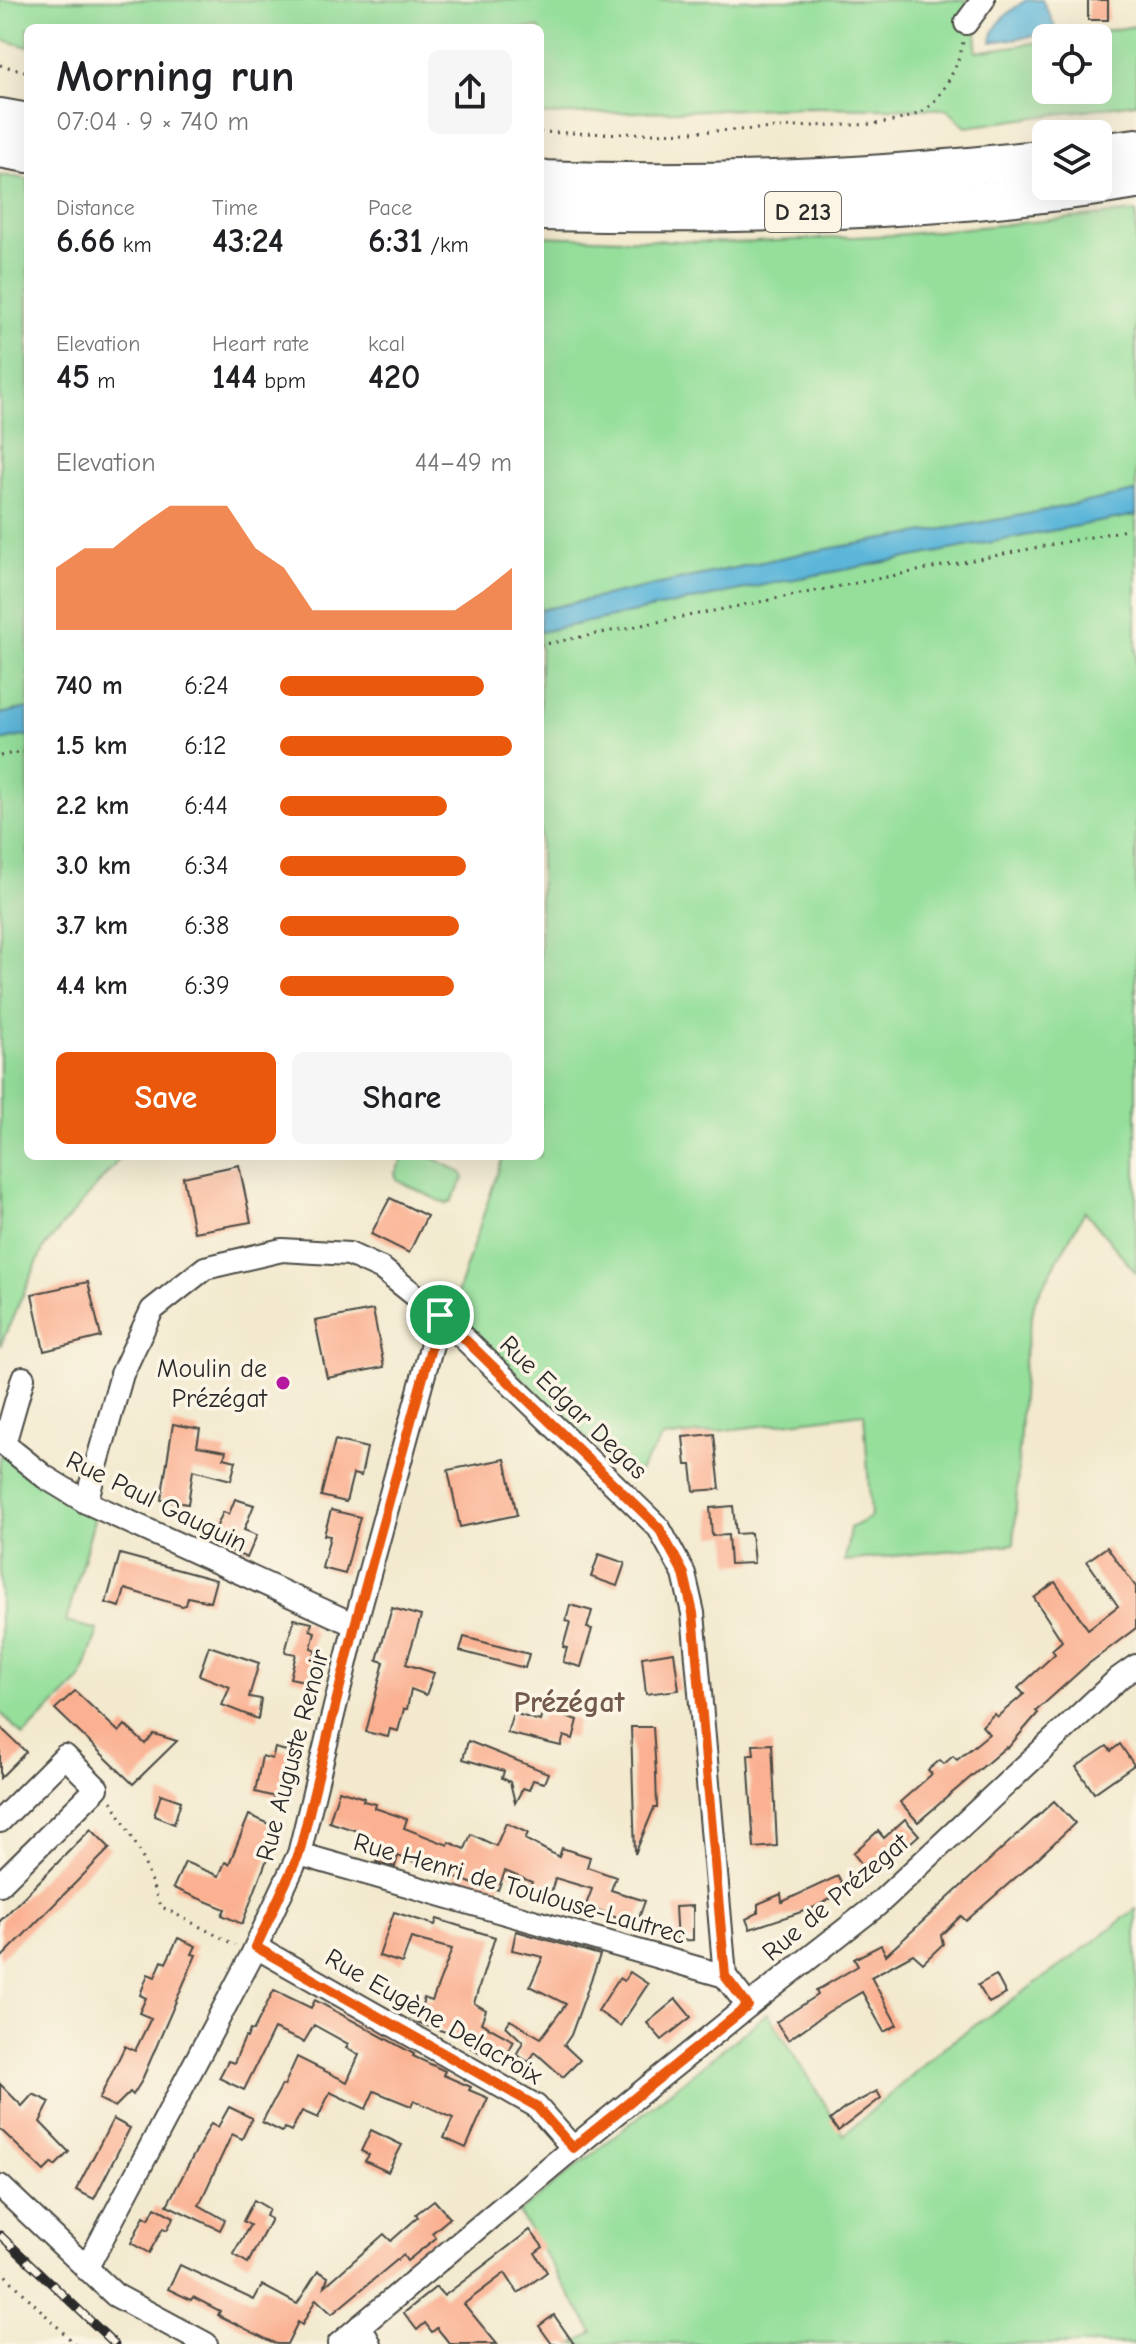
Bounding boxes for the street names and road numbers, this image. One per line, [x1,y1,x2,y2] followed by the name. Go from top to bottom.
[765,192,841,232] road number: D 213
[493,1330,653,1486] street label: Rue Edgar Degas
[61,1445,252,1559] street label: Rue Paul Gauguin
[250,1646,336,1864] street label: Rue Auguste Renoir
[350,1827,689,1951] street label: Rue Henri de Toulouse-Lautrec
[756,1827,916,1968] street label: Rue de Prézegat
[320,1943,548,2092] street label: Rue Eugène Delacroix

